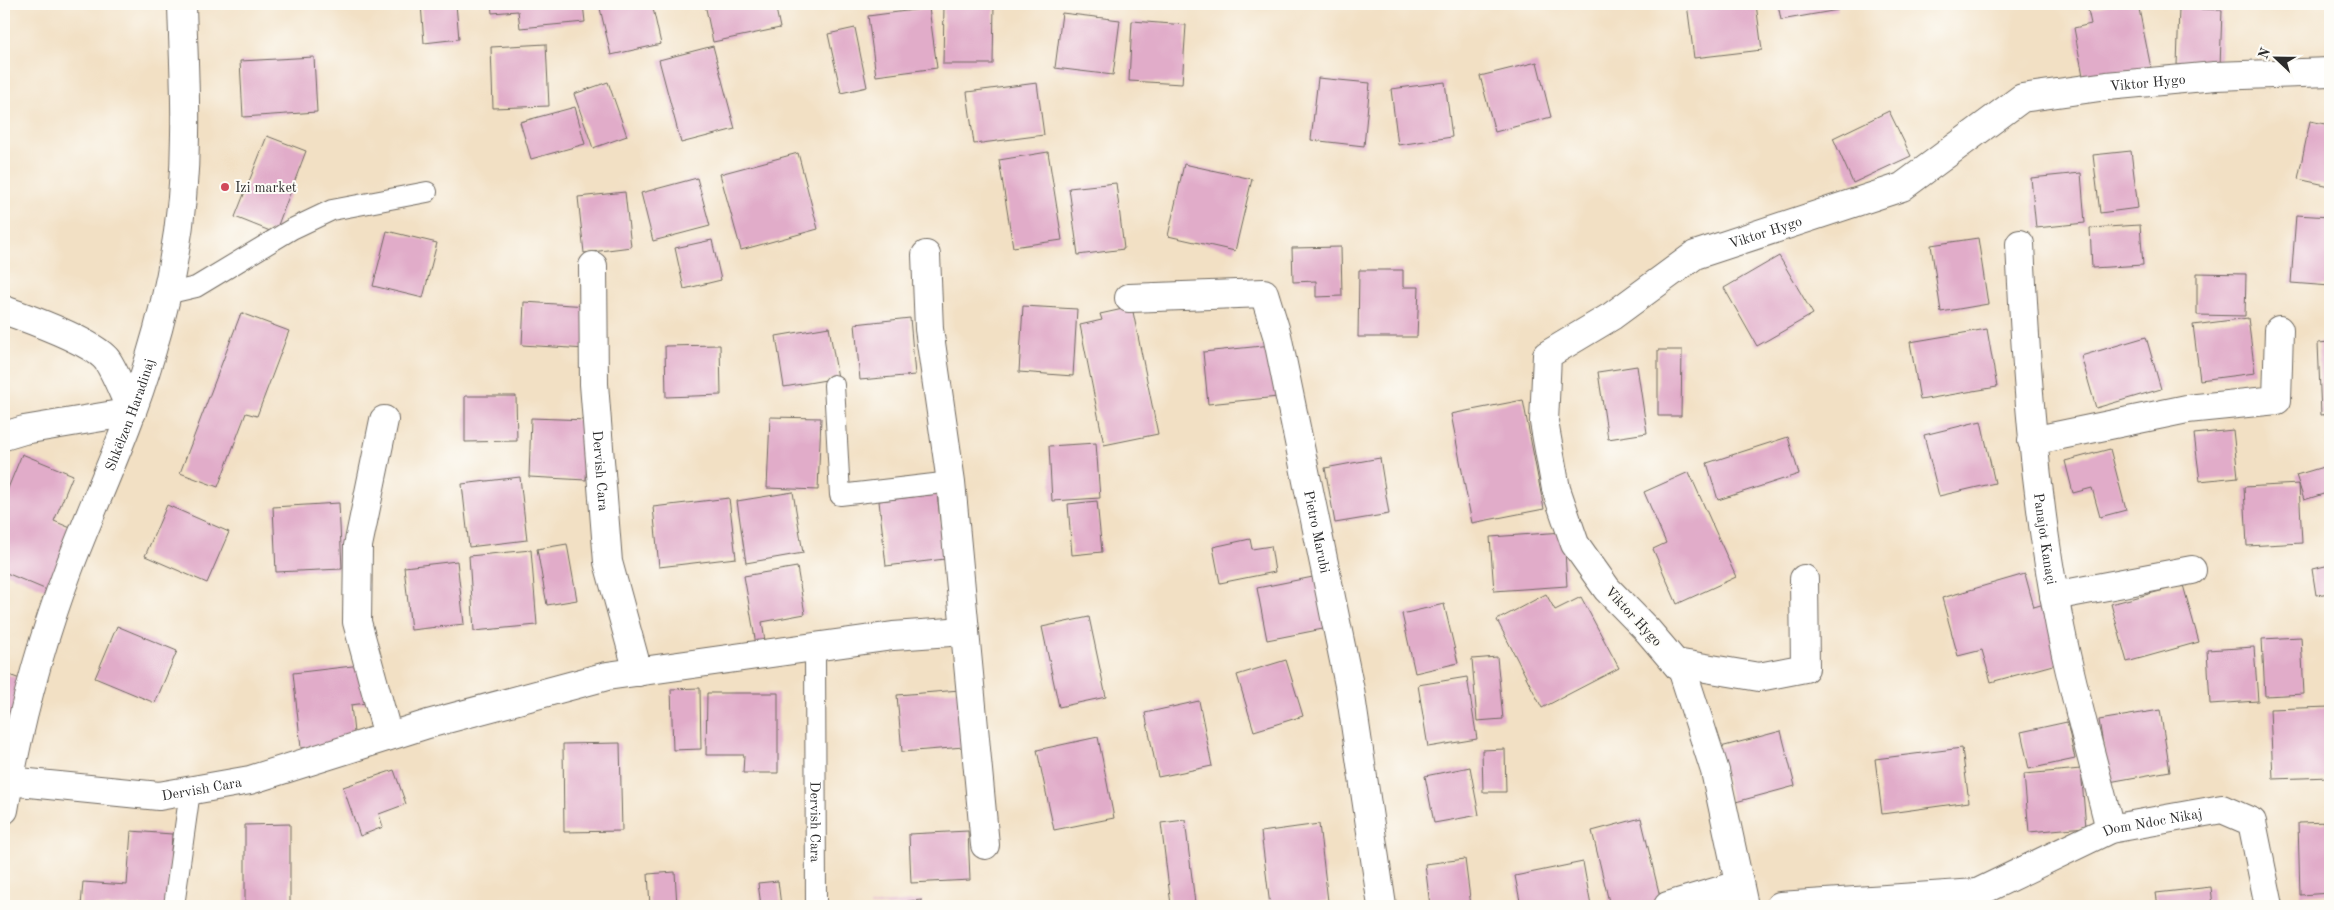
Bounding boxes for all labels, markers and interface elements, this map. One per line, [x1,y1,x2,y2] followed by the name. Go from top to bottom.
[2252,32,2302,82] north arrow
[2256,46,2273,61] text: N
[2109,73,2186,94] street label: Viktor Hygo
[219,181,231,193] marker: Izi market
[235,181,297,195] place label: Izi market
[1727,214,1804,251] street label: Viktor Hygo
[103,357,157,473] street label: Shkëlzen Haradinaj
[590,430,610,512] street label: Dervish Cara
[1301,489,1332,575] street label: Pietro Marubi
[2031,492,2058,586] street label: Panajot Kanaçi
[1602,584,1664,649] street label: Viktor Hygo
[161,776,243,803] street label: Dervish Cara
[808,782,822,863] street label: Dervish Cara
[2101,807,2204,840] street label: Dom Ndoc Nikaj

